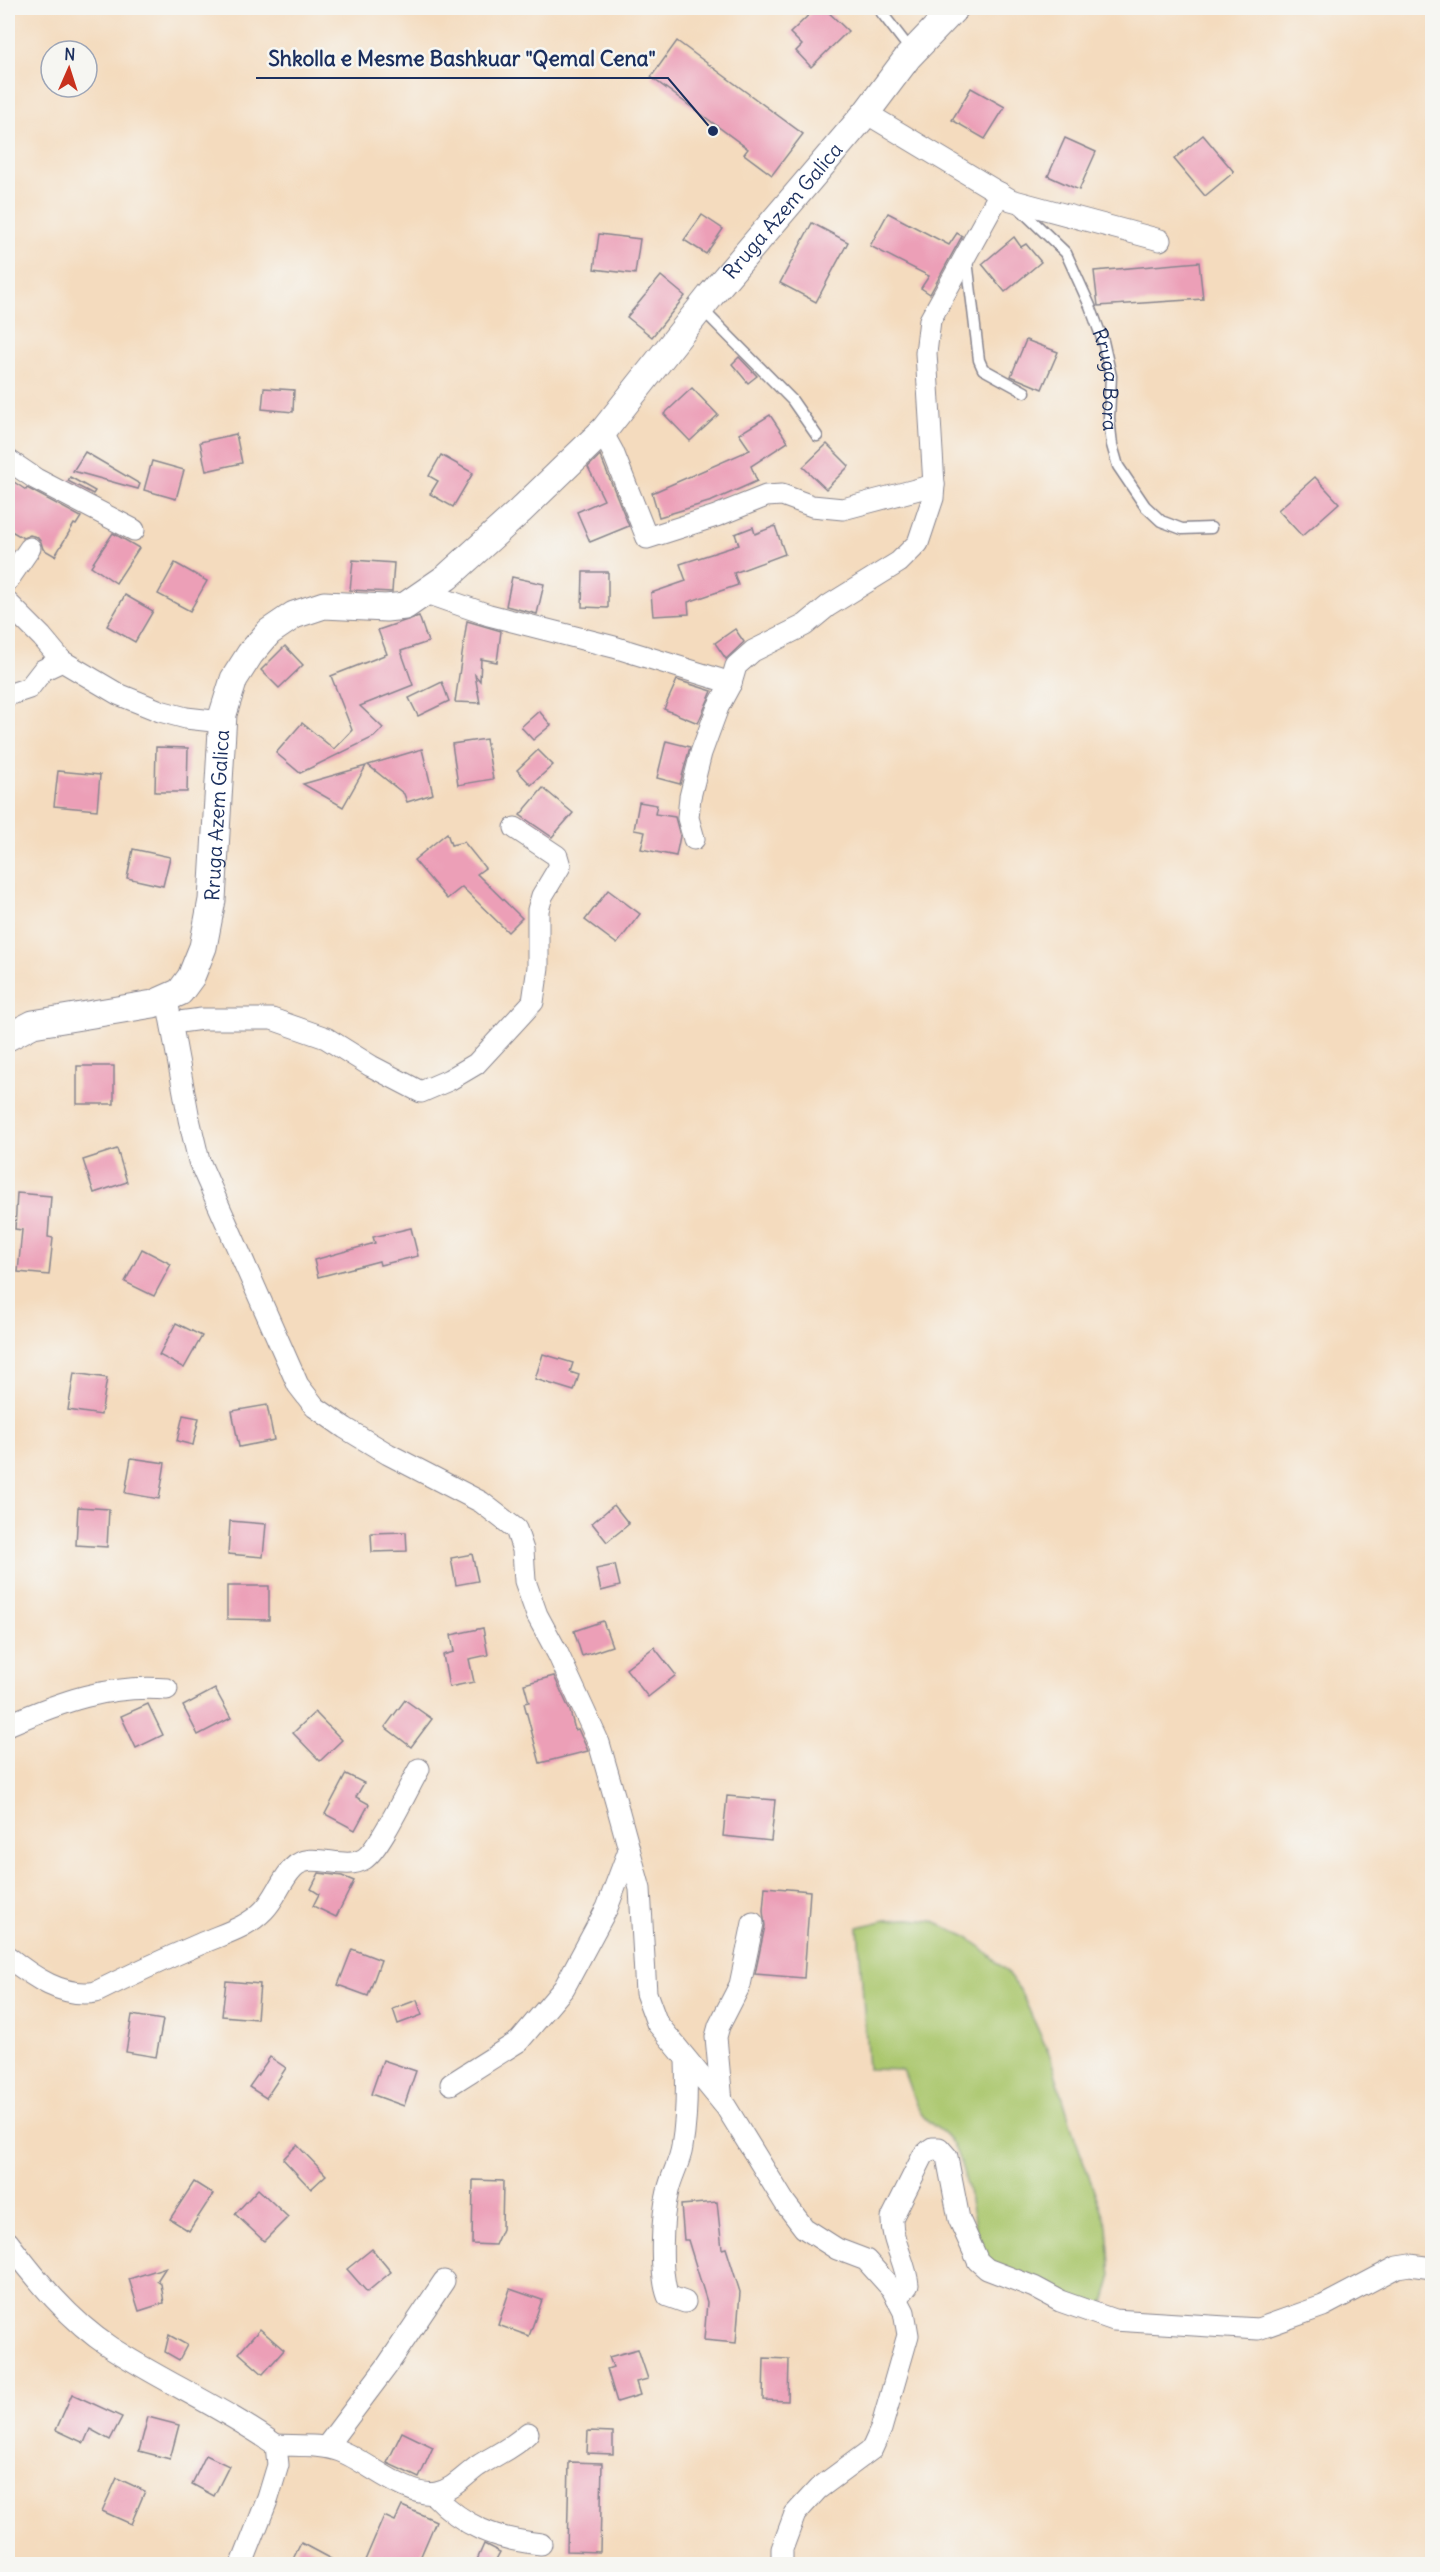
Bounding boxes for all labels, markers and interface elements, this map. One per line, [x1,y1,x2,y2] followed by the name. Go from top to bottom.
[39,39,99,99] north arrow
[256,39,668,78] callout: Shkolla e Mesme Bashkuar "Qemal Cena"
[64,44,76,64] text: N
[268,45,656,72] text: Shkolla e Mesme Bashkuar "Qemal Cena"
[717,137,847,284] street label: Rruga Azem Galica
[1087,324,1124,432] street label: Rruga Bora
[199,729,234,902] street label: Rruga Azem Galica

